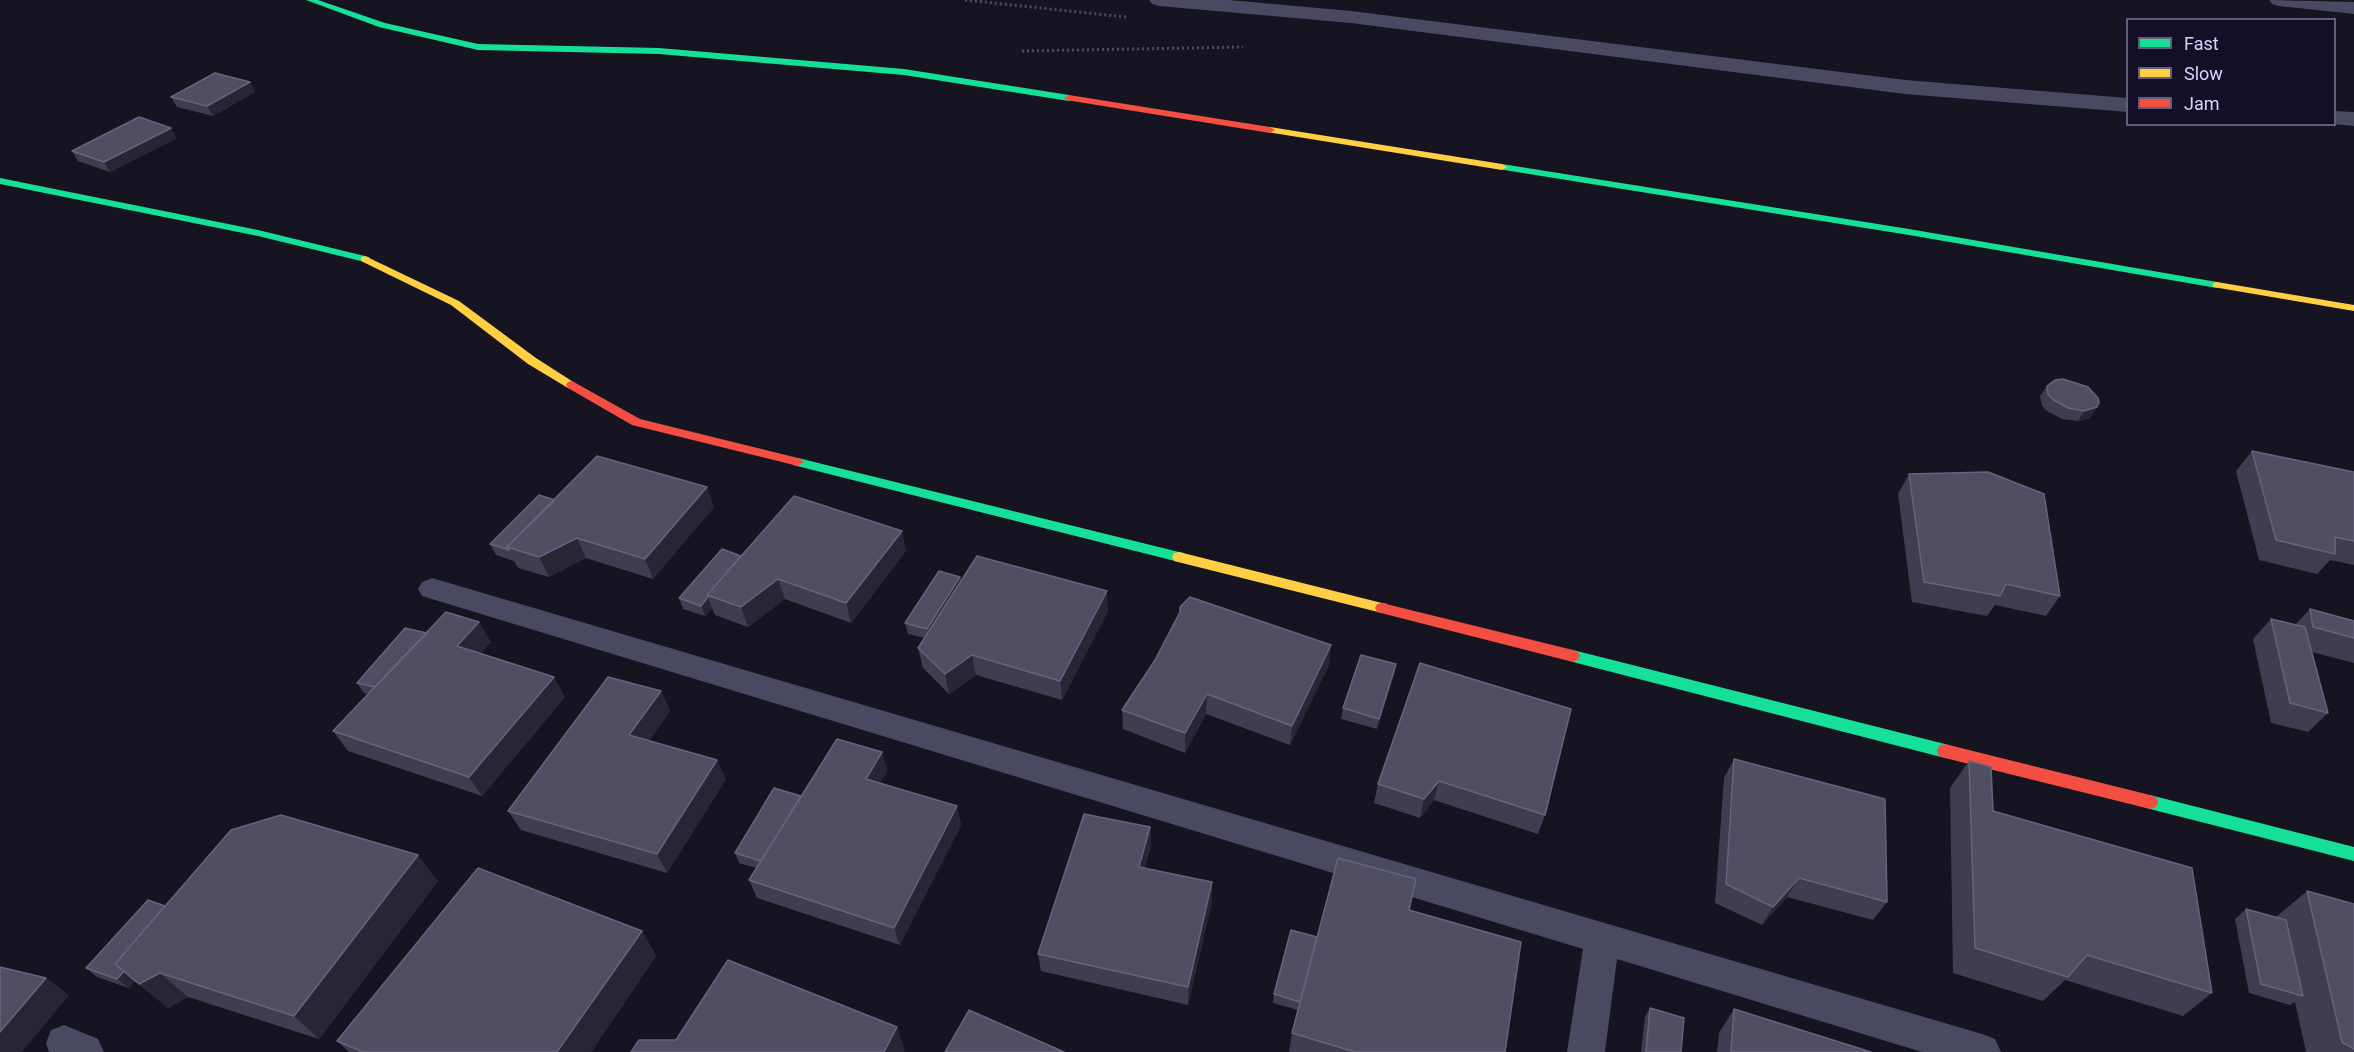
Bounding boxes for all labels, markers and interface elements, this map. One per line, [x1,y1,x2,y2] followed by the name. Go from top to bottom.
[2126,18,2336,126] legend
[2184,33,2219,54] text: Fast
[2184,63,2223,84] text: Slow
[2184,93,2220,114] text: Jam

